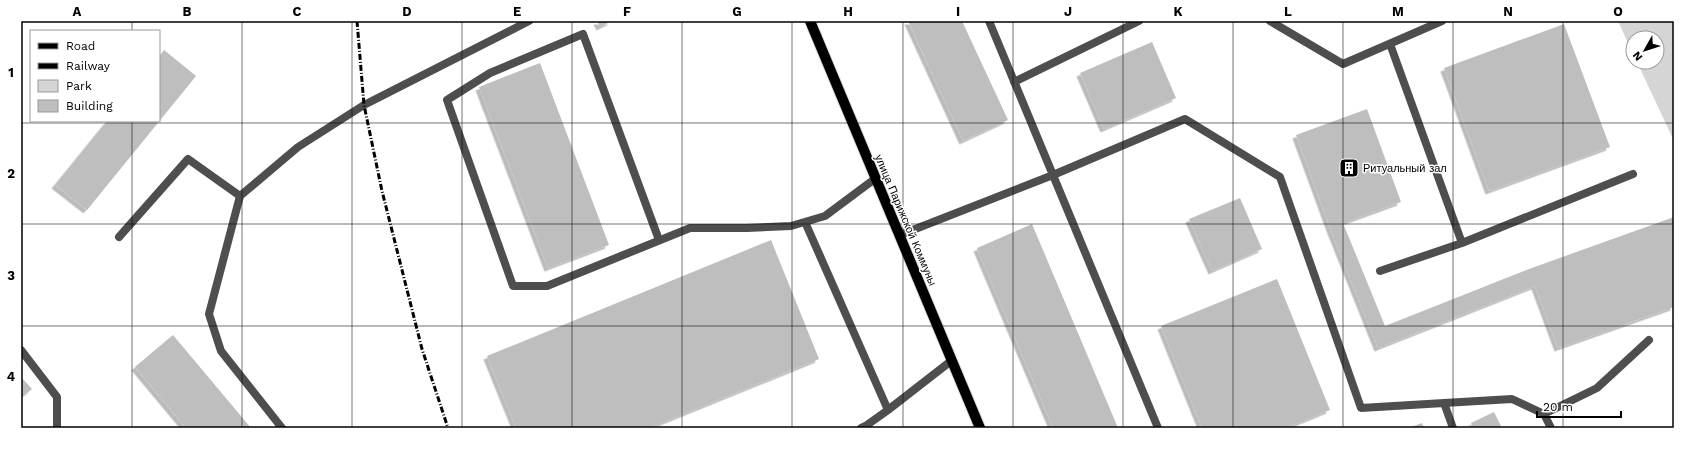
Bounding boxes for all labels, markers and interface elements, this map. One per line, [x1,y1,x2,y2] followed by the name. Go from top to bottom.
[73,4,82,19] text: A
[183,4,192,19] text: B
[293,4,302,19] text: C
[402,4,412,19] text: D
[513,4,521,19] text: E
[623,4,631,19] text: F
[732,4,742,19] text: G
[843,4,853,19] text: H
[956,4,960,19] text: I
[1064,4,1072,19] text: J
[1173,4,1183,19] text: K
[1284,4,1292,19] text: L
[1392,4,1404,19] text: M
[1503,4,1513,19] text: N
[1613,4,1623,19] text: O
[30,30,160,122] legend
[1625,30,1665,70] north arrow
[66,39,95,53] text: Road
[1630,49,1645,63] text: N
[66,59,111,73] text: Railway
[8,65,14,80] text: 1
[66,79,92,93] text: Park
[66,99,113,113] text: Building
[872,153,939,288] street label: улица Парижской Коммуны
[1338,157,1360,179] building icon: Ритуальный зал
[1363,162,1447,175] place label: Ритуальный зал
[7,166,15,181] text: 2
[7,268,15,283] text: 3
[7,369,16,384] text: 4
[1537,393,1621,419] scale bar
[1543,400,1573,414] text: 20 m

